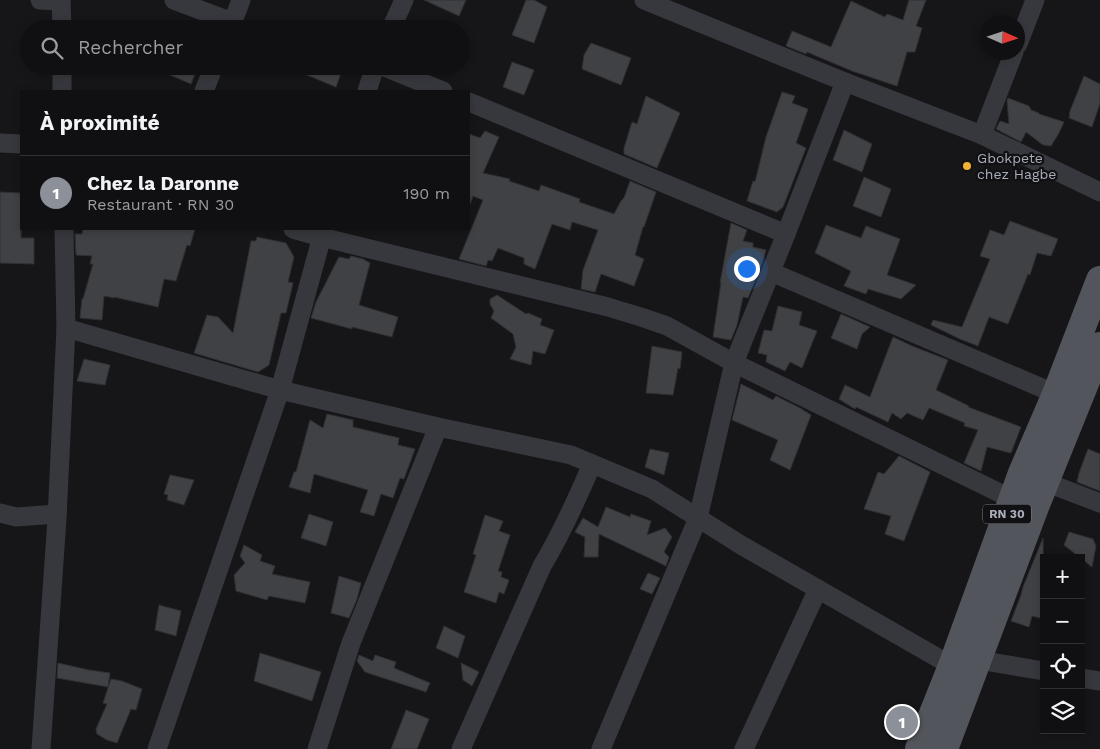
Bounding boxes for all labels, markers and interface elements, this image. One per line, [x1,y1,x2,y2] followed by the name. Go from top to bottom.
[980,15,1025,60] north arrow
[20,20,470,75] search box
[38,34,66,62] icon: search
[78,36,183,59] text: Rechercher
[40,110,160,135] text: À proximité
[977,150,1056,182] place label: Gbokpete chez Hagbe
[961,160,973,172] marker: Gbokpete chez Hagbe
[87,172,239,195] text: Chez la Daronne
[53,184,59,203] text: 1
[403,184,450,203] text: 190 m
[87,195,234,214] text: Restaurant · RN 30
[734,256,760,282] your location
[983,504,1031,524] road number: RN 30
[1040,554,1085,734] map controls
[1040,554,1085,599] button: +
[1040,599,1085,644] button: −
[1040,644,1085,689] button: locate
[1040,689,1085,734] button: layers
[886,703,918,741] pin: 1

